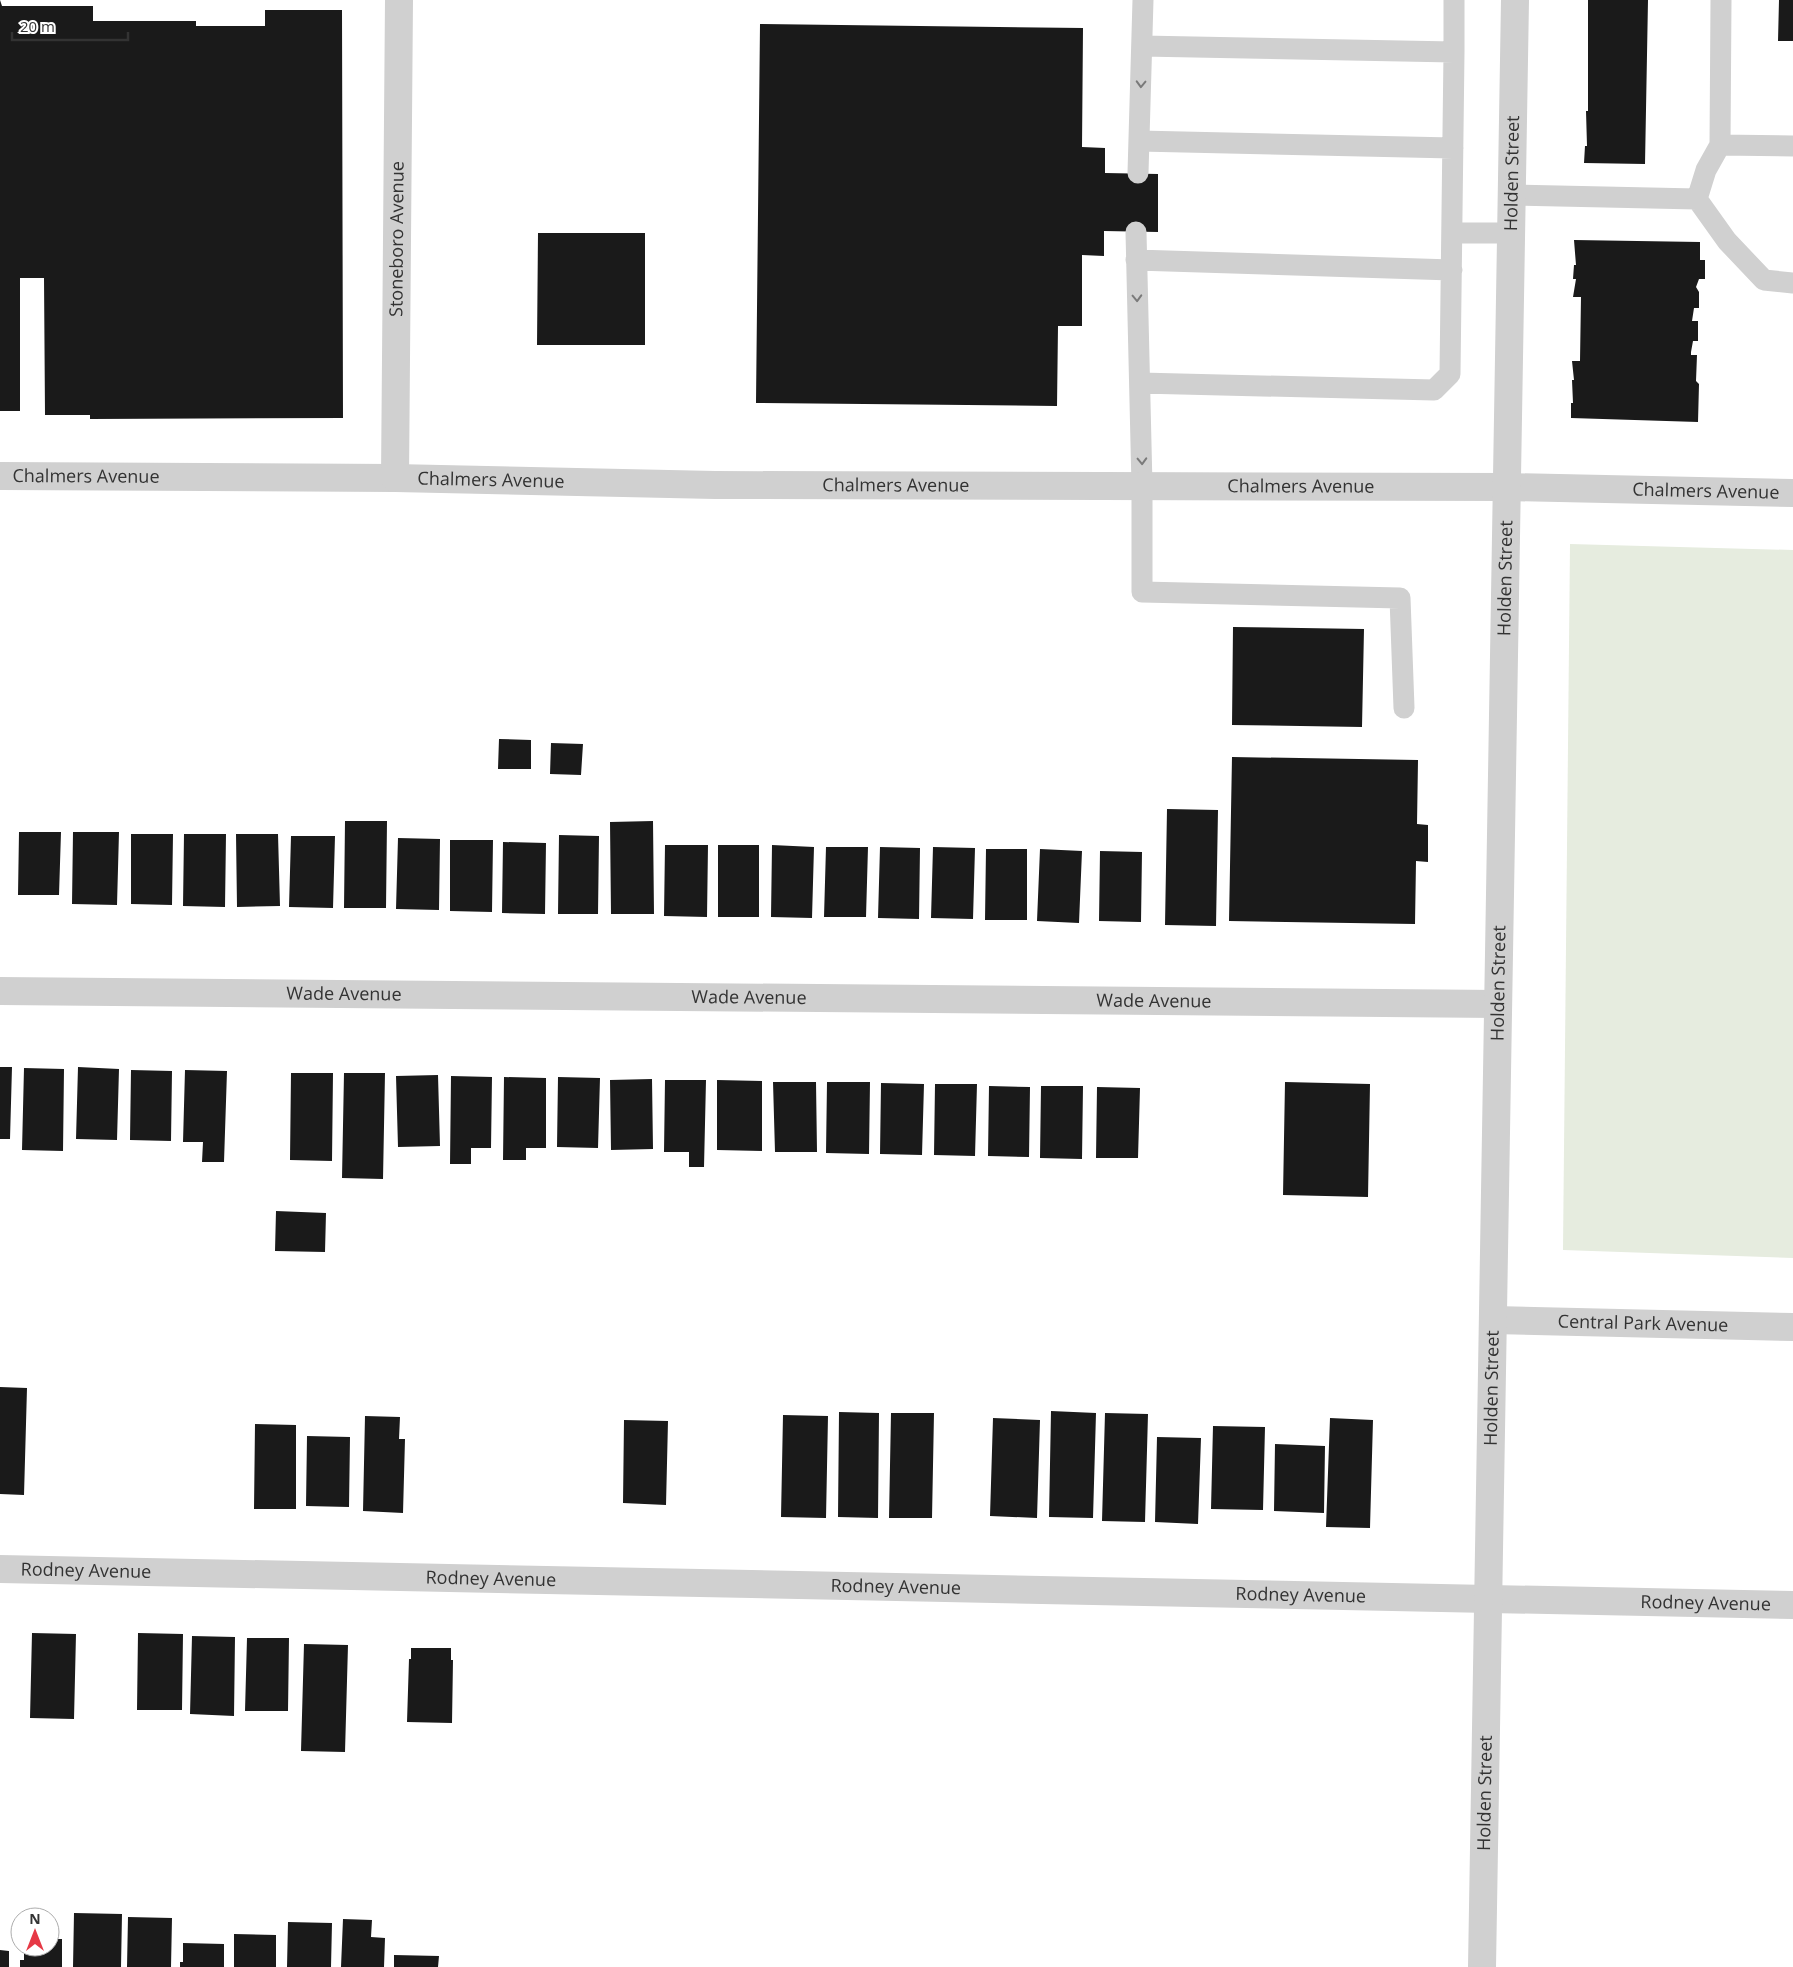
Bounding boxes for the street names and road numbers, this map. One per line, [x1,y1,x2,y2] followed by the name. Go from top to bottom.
[1498,115,1524,231] street label: Holden Street
[383,161,409,317] street label: Stoneboro Avenue
[12,463,160,488] street label: Chalmers Avenue
[417,465,565,493] street label: Chalmers Avenue
[822,472,969,497] street label: Chalmers Avenue
[1227,473,1374,498] street label: Chalmers Avenue
[1632,477,1780,504] street label: Chalmers Avenue
[1491,520,1517,636] street label: Holden Street
[1485,925,1510,1041] street label: Holden Street
[286,980,402,1005] street label: Wade Avenue
[691,984,807,1009] street label: Wade Avenue
[1096,988,1212,1013] street label: Wade Avenue
[1557,1309,1729,1336] street label: Central Park Avenue
[1478,1330,1504,1446] street label: Holden Street
[21,1556,151,1583] street label: Rodney Avenue
[425,1565,556,1591] street label: Rodney Avenue
[830,1573,961,1599] street label: Rodney Avenue
[1235,1581,1366,1607] street label: Rodney Avenue
[1640,1589,1771,1616] street label: Rodney Avenue
[1471,1735,1497,1851] street label: Holden Street

